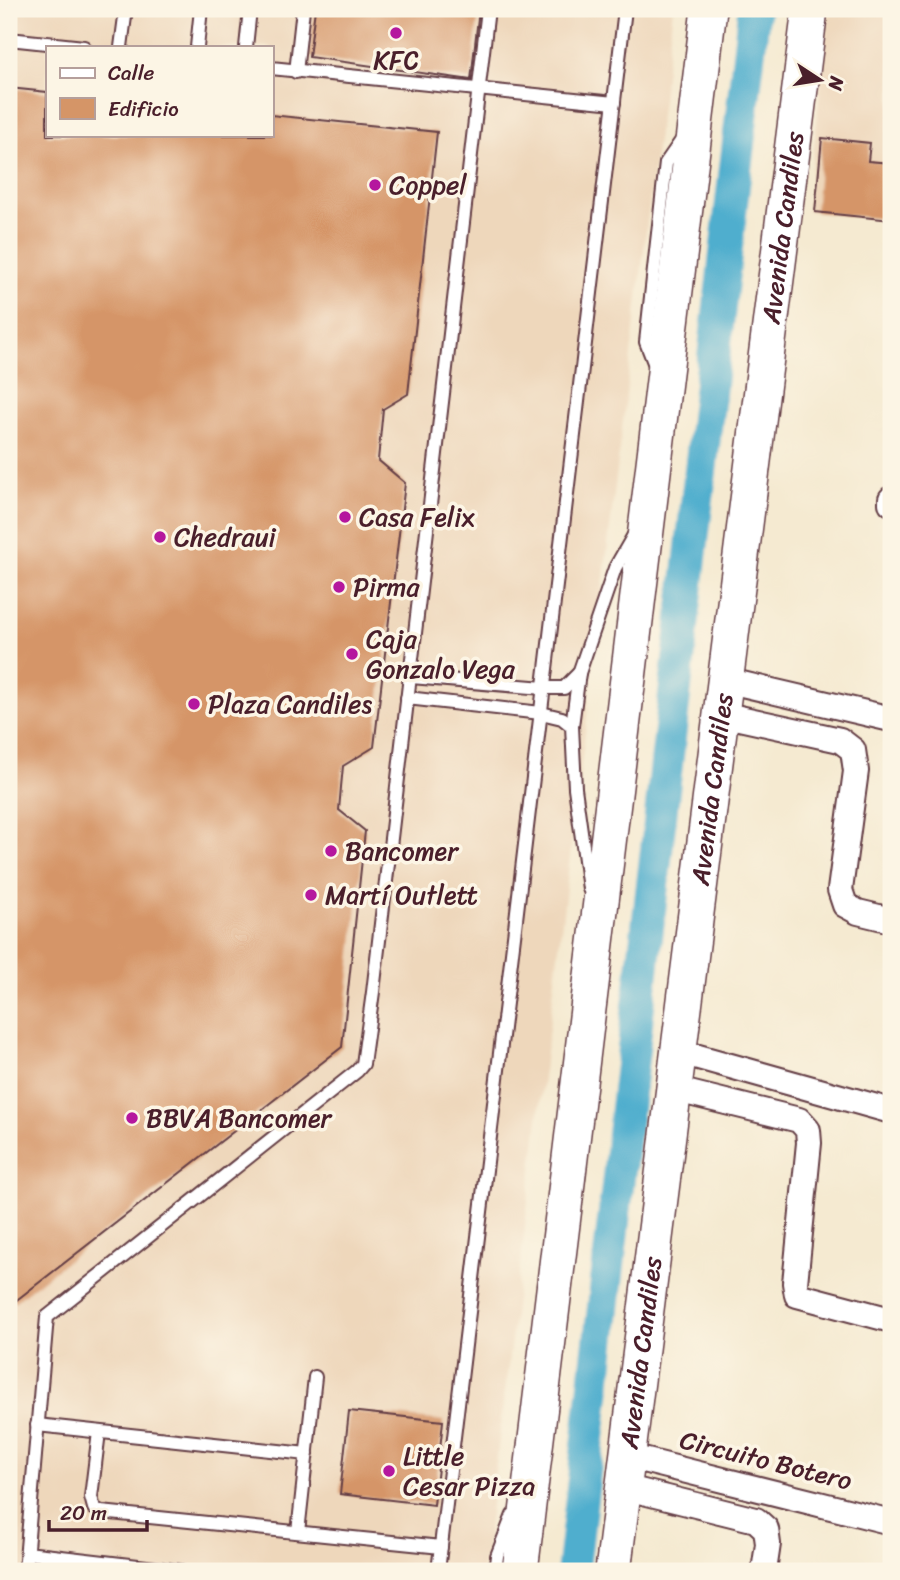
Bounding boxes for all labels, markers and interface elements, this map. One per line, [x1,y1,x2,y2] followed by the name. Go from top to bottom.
[388,25,404,41] marker: KFC
[373,37,419,83] place label: KFC
[46,46,273,136] legend
[785,46,855,116] north arrow
[108,54,155,92] text: Calle
[818,73,854,94] text: N
[108,90,179,128] text: Edificio
[747,128,817,327] street label: Avenida Candiles
[389,162,467,208] place label: Coppel
[367,177,383,193] marker: Coppel
[359,494,475,540] place label: Casa Felix
[337,509,353,525] marker: Casa Felix
[174,514,277,560] place label: Chedraui
[152,529,168,545] marker: Chedraui
[353,564,421,610] place label: Pirma
[331,579,347,595] marker: Pirma
[366,616,516,692] place label: Caja Gonzalo Vega
[344,646,360,662] marker: Caja Gonzalo Vega
[208,681,372,727] place label: Plaza Candiles
[677,689,747,889] street label: Avenida Candiles
[186,696,202,712] marker: Plaza Candiles
[345,828,459,874] place label: Bancomer
[323,843,339,859] marker: Bancomer
[325,872,478,918] place label: Martí Outlett
[303,887,319,903] marker: Martí Outlett
[146,1095,332,1141] place label: BBVA Bancomer
[124,1110,140,1126] marker: BBVA Bancomer
[605,1253,676,1453] street label: Avenida Candiles
[675,1416,857,1504] street label: Circuito Botero
[403,1433,535,1509] place label: Little Cesar Pizza
[381,1463,397,1479] marker: Little Cesar Pizza
[49,1489,147,1533] scale bar
[60,1494,107,1532] text: 20 m

